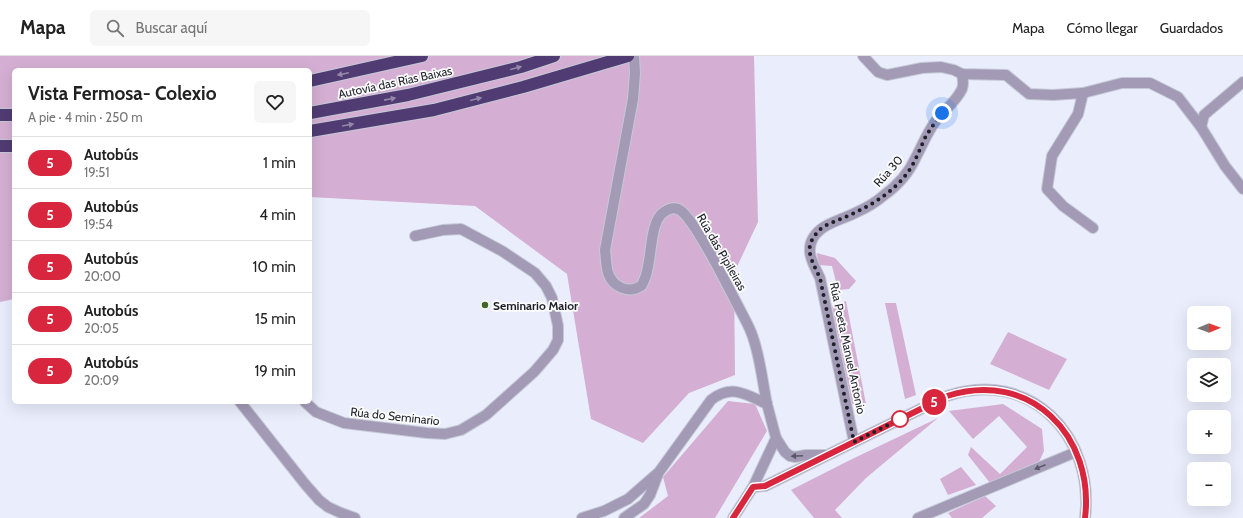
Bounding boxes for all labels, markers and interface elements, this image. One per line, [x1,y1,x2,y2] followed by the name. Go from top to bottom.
[90,10,370,46] search box
[20,16,66,39] text: Mapa
[104,17,126,39] icon: search
[136,19,207,37] text: Buscar aquí
[1012,19,1045,37] text: Mapa
[1067,19,1138,37] text: Cómo llegar
[1160,19,1223,37] text: Guardados
[337,63,453,101] street label: Autovía das Rías Baixas
[510,65,522,71] one-way arrow
[337,71,350,77] one-way arrow
[254,81,296,123] button: heart
[28,82,217,105] text: Vista Fermosa- Colexio
[384,95,396,101] one-way arrow
[470,96,482,102] one-way arrow
[932,103,952,123] your location
[28,109,143,125] text: A pie · 4 min · 250 m
[342,121,355,127] one-way arrow
[84,146,138,164] text: Autobús
[870,152,906,190] street label: Rúa 30
[46,154,54,172] text: 5
[263,154,296,172] text: 1 min
[84,164,110,180] text: 19:51
[84,198,138,216] text: Autobús
[46,206,54,224] text: 5
[259,206,296,224] text: 4 min
[694,211,750,293] street label: Rúa das Pipileiras
[84,216,113,232] text: 19:54
[84,250,138,268] text: Autobús
[46,258,54,276] text: 5
[253,258,296,276] text: 10 min
[84,268,121,284] text: 20:00
[827,281,869,416] street label: Rúa Poeta Manuel Antonio
[493,298,578,313] place label: Seminario Maior
[480,300,490,310] marker: Seminario Maior
[84,302,138,320] text: Autobús
[1187,306,1231,350] north arrow
[1187,306,1231,506] map controls
[46,310,54,328] text: 5
[255,310,296,328] text: 15 min
[84,320,119,336] text: 20:05
[84,354,138,372] text: Autobús
[1187,358,1231,402] button: layers
[46,362,54,380] text: 5
[254,362,296,380] text: 19 min
[84,372,119,388] text: 20:09
[921,389,947,415] line badge: 5
[930,393,938,411] text: 5
[350,404,441,428] street label: Rúa do Seminario
[891,410,909,428] unlabelled marker
[1187,410,1231,454] button: +
[790,452,803,459] one-way arrow
[1187,462,1231,506] button: −
[1034,464,1046,470] one-way arrow

